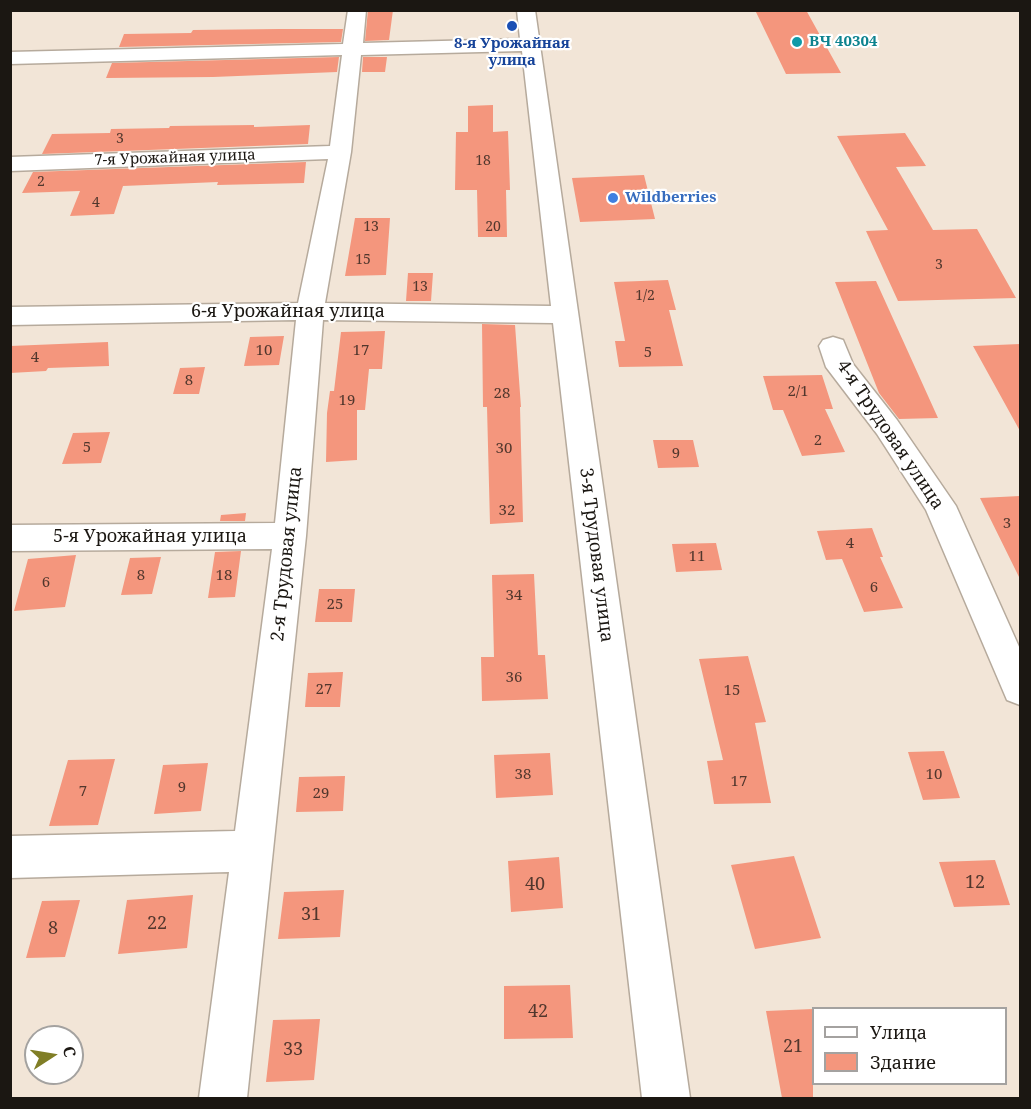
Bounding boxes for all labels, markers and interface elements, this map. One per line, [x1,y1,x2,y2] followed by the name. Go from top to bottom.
[505,19,519,33] marker: 8-я Урожайная улица
[809,33,877,51] place label: ВЧ 40304
[454,35,570,70] place label: 8-я Урожайная улица
[790,35,804,49] marker: ВЧ 40304
[116,131,124,147] house number: 3
[94,146,256,170] street label: 7-я Урожайная улица
[475,153,491,169] house number: 18
[37,174,45,190] house number: 2
[625,189,716,207] place label: Wildberries
[606,191,620,205] marker: Wildberries
[92,195,100,211] house number: 4
[363,219,379,235] house number: 13
[485,219,501,235] house number: 20
[355,252,371,268] house number: 15
[935,257,943,273] house number: 3
[412,279,428,295] house number: 13
[635,288,655,304] house number: 1/2
[191,301,385,323] street label: 6-я Урожайная улица
[256,342,272,360] house number: 10
[353,342,369,360] house number: 17
[644,344,652,362] house number: 5
[31,349,39,367] house number: 4
[832,356,948,514] street label: 4-я Трудовая улица
[185,372,193,390] house number: 8
[787,383,809,401] house number: 2/1
[494,385,510,403] house number: 28
[339,392,355,410] house number: 19
[814,432,822,450] house number: 2
[83,439,91,457] house number: 5
[496,440,512,458] house number: 30
[672,445,680,463] house number: 9
[267,465,307,643] street label: 2-я Трудовая улица
[575,466,617,644] street label: 3-я Трудовая улица
[499,502,515,520] house number: 32
[1003,515,1011,533] house number: 3
[53,526,247,548] street label: 5-я Урожайная улица
[846,535,854,553] house number: 4
[689,548,705,566] house number: 11
[137,567,145,585] house number: 8
[216,567,232,585] house number: 18
[42,574,50,592] house number: 6
[870,579,878,597] house number: 6
[506,587,522,605] house number: 34
[327,596,343,614] house number: 25
[506,669,522,687] house number: 36
[316,681,332,699] house number: 27
[724,682,740,700] house number: 15
[515,766,531,784] house number: 38
[926,766,942,784] house number: 10
[731,773,747,791] house number: 17
[178,779,186,797] house number: 9
[79,783,87,801] house number: 7
[313,785,329,803] house number: 29
[965,872,985,894] house number: 12
[525,874,545,896] house number: 40
[301,904,321,926] house number: 31
[147,913,167,935] house number: 22
[48,918,58,940] house number: 8
[528,1001,548,1023] house number: 42
[812,1007,1007,1085] legend
[870,1020,927,1044] text: Улица
[24,1025,84,1085] north arrow
[783,1036,803,1058] house number: 21
[283,1039,303,1061] house number: 33
[58,1044,82,1059] text: С
[870,1050,936,1074] text: Здание

